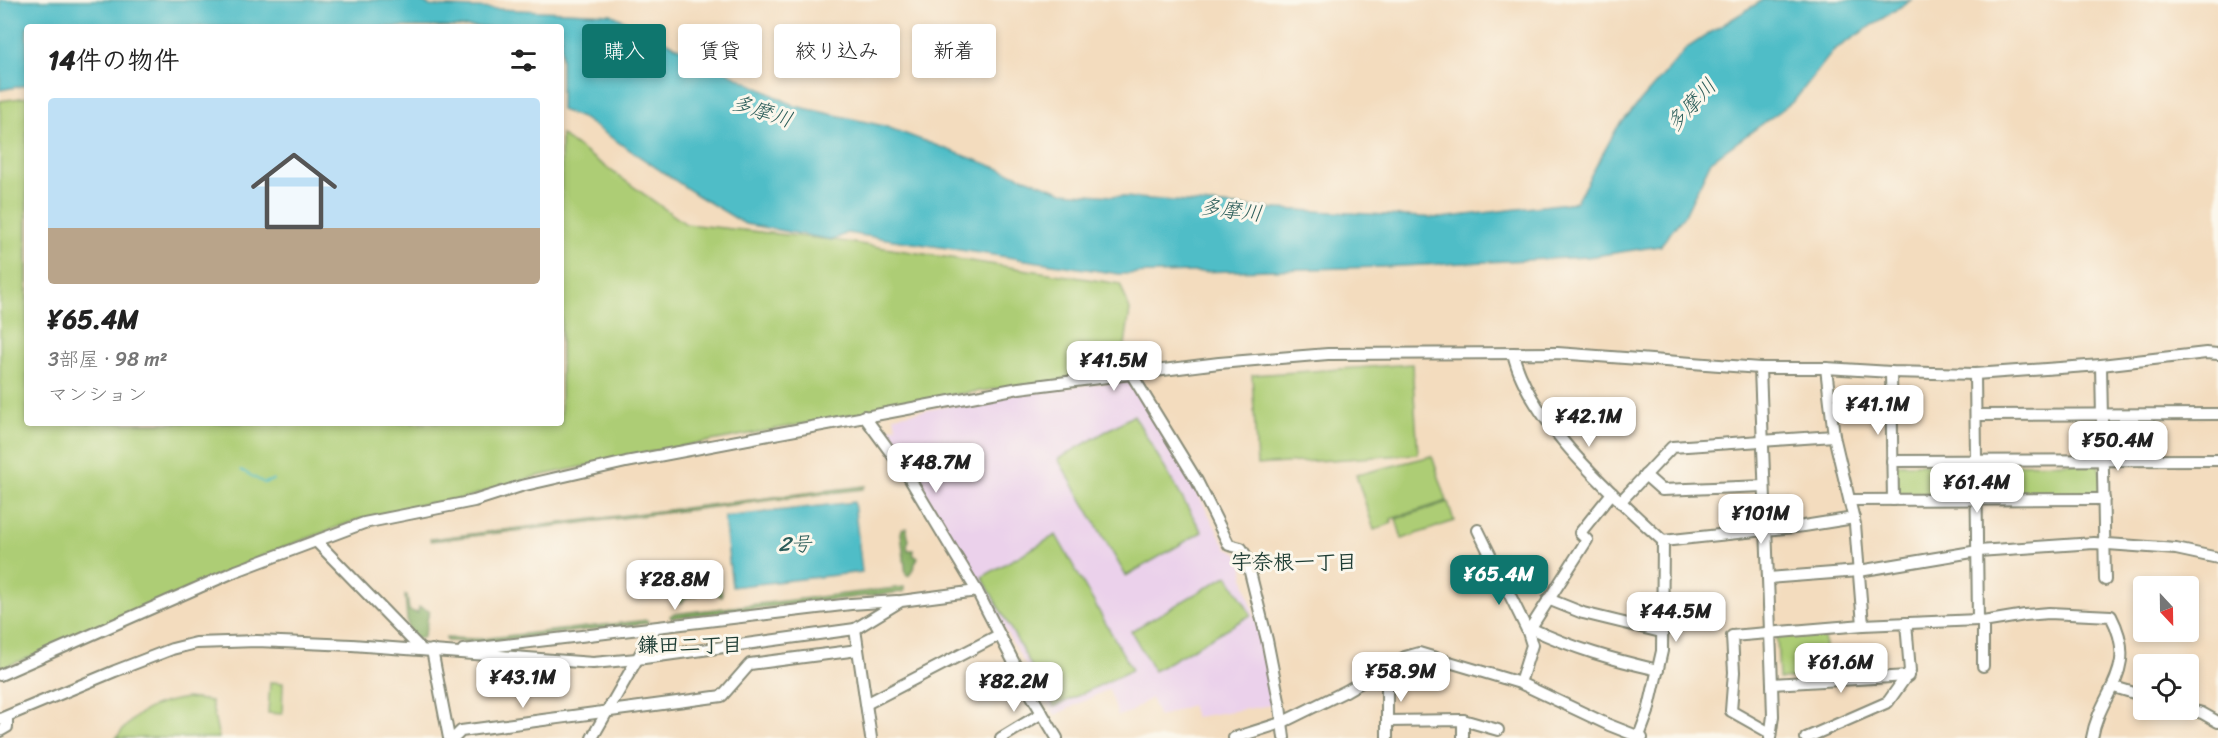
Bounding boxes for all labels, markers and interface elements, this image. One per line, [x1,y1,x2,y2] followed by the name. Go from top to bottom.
[582,24,666,78] chip: 購入
[678,24,762,78] chip: 賃貸
[774,24,900,78] chip: 絞り込み
[912,24,996,78] chip: 新着
[48,37,179,83] text: 14件の物件
[507,44,540,77] icon: filters
[1656,69,1726,141] water label: 多摩川
[726,83,798,139] water label: 多摩川
[240,137,348,245] icon: home
[1197,187,1265,233] water label: 多摩川
[48,296,138,342] text: ¥65.4M
[1065,341,1163,392] pin: ¥41.5M
[48,342,168,377] text: 3部屋 · 98 m²
[1081,343,1147,378] text: ¥41.5M
[48,377,147,412] text: マンション
[1829,385,1927,436] pin: ¥41.1M
[1846,387,1910,422] text: ¥41.1M
[1540,397,1638,448] pin: ¥42.1M
[1556,399,1622,434] text: ¥42.1M
[2069,421,2167,472] pin: ¥50.4M
[2083,423,2153,458] text: ¥50.4M
[887,443,985,494] pin: ¥48.7M
[901,445,971,480] text: ¥48.7M
[1928,463,2026,514] pin: ¥61.4M
[1944,465,2010,500] text: ¥61.4M
[1719,494,1803,545] pin: ¥101M
[1732,496,1790,531] text: ¥101M
[778,525,814,563] water label: 2号
[1231,543,1357,581] district label: 宇奈根一丁目
[1450,555,1548,606] pin: ¥65.4M
[1464,557,1534,592] text: ¥65.4M
[626,560,724,611] pin: ¥28.8M
[640,562,710,597] text: ¥28.8M
[2133,576,2199,642] north arrow
[2133,576,2199,720] map controls
[1627,592,1725,643] pin: ¥44.5M
[1641,594,1711,629] text: ¥44.5M
[638,626,743,664] district label: 鎌田二丁目
[1792,643,1890,694] pin: ¥61.6M
[1809,645,1873,680] text: ¥61.6M
[1352,652,1450,703] pin: ¥58.9M
[1366,654,1436,689] text: ¥58.9M
[2133,654,2199,720] button: locate
[474,658,572,709] pin: ¥43.1M
[490,660,556,695] text: ¥43.1M
[965,662,1063,713] pin: ¥82.2M
[980,664,1048,699] text: ¥82.2M

